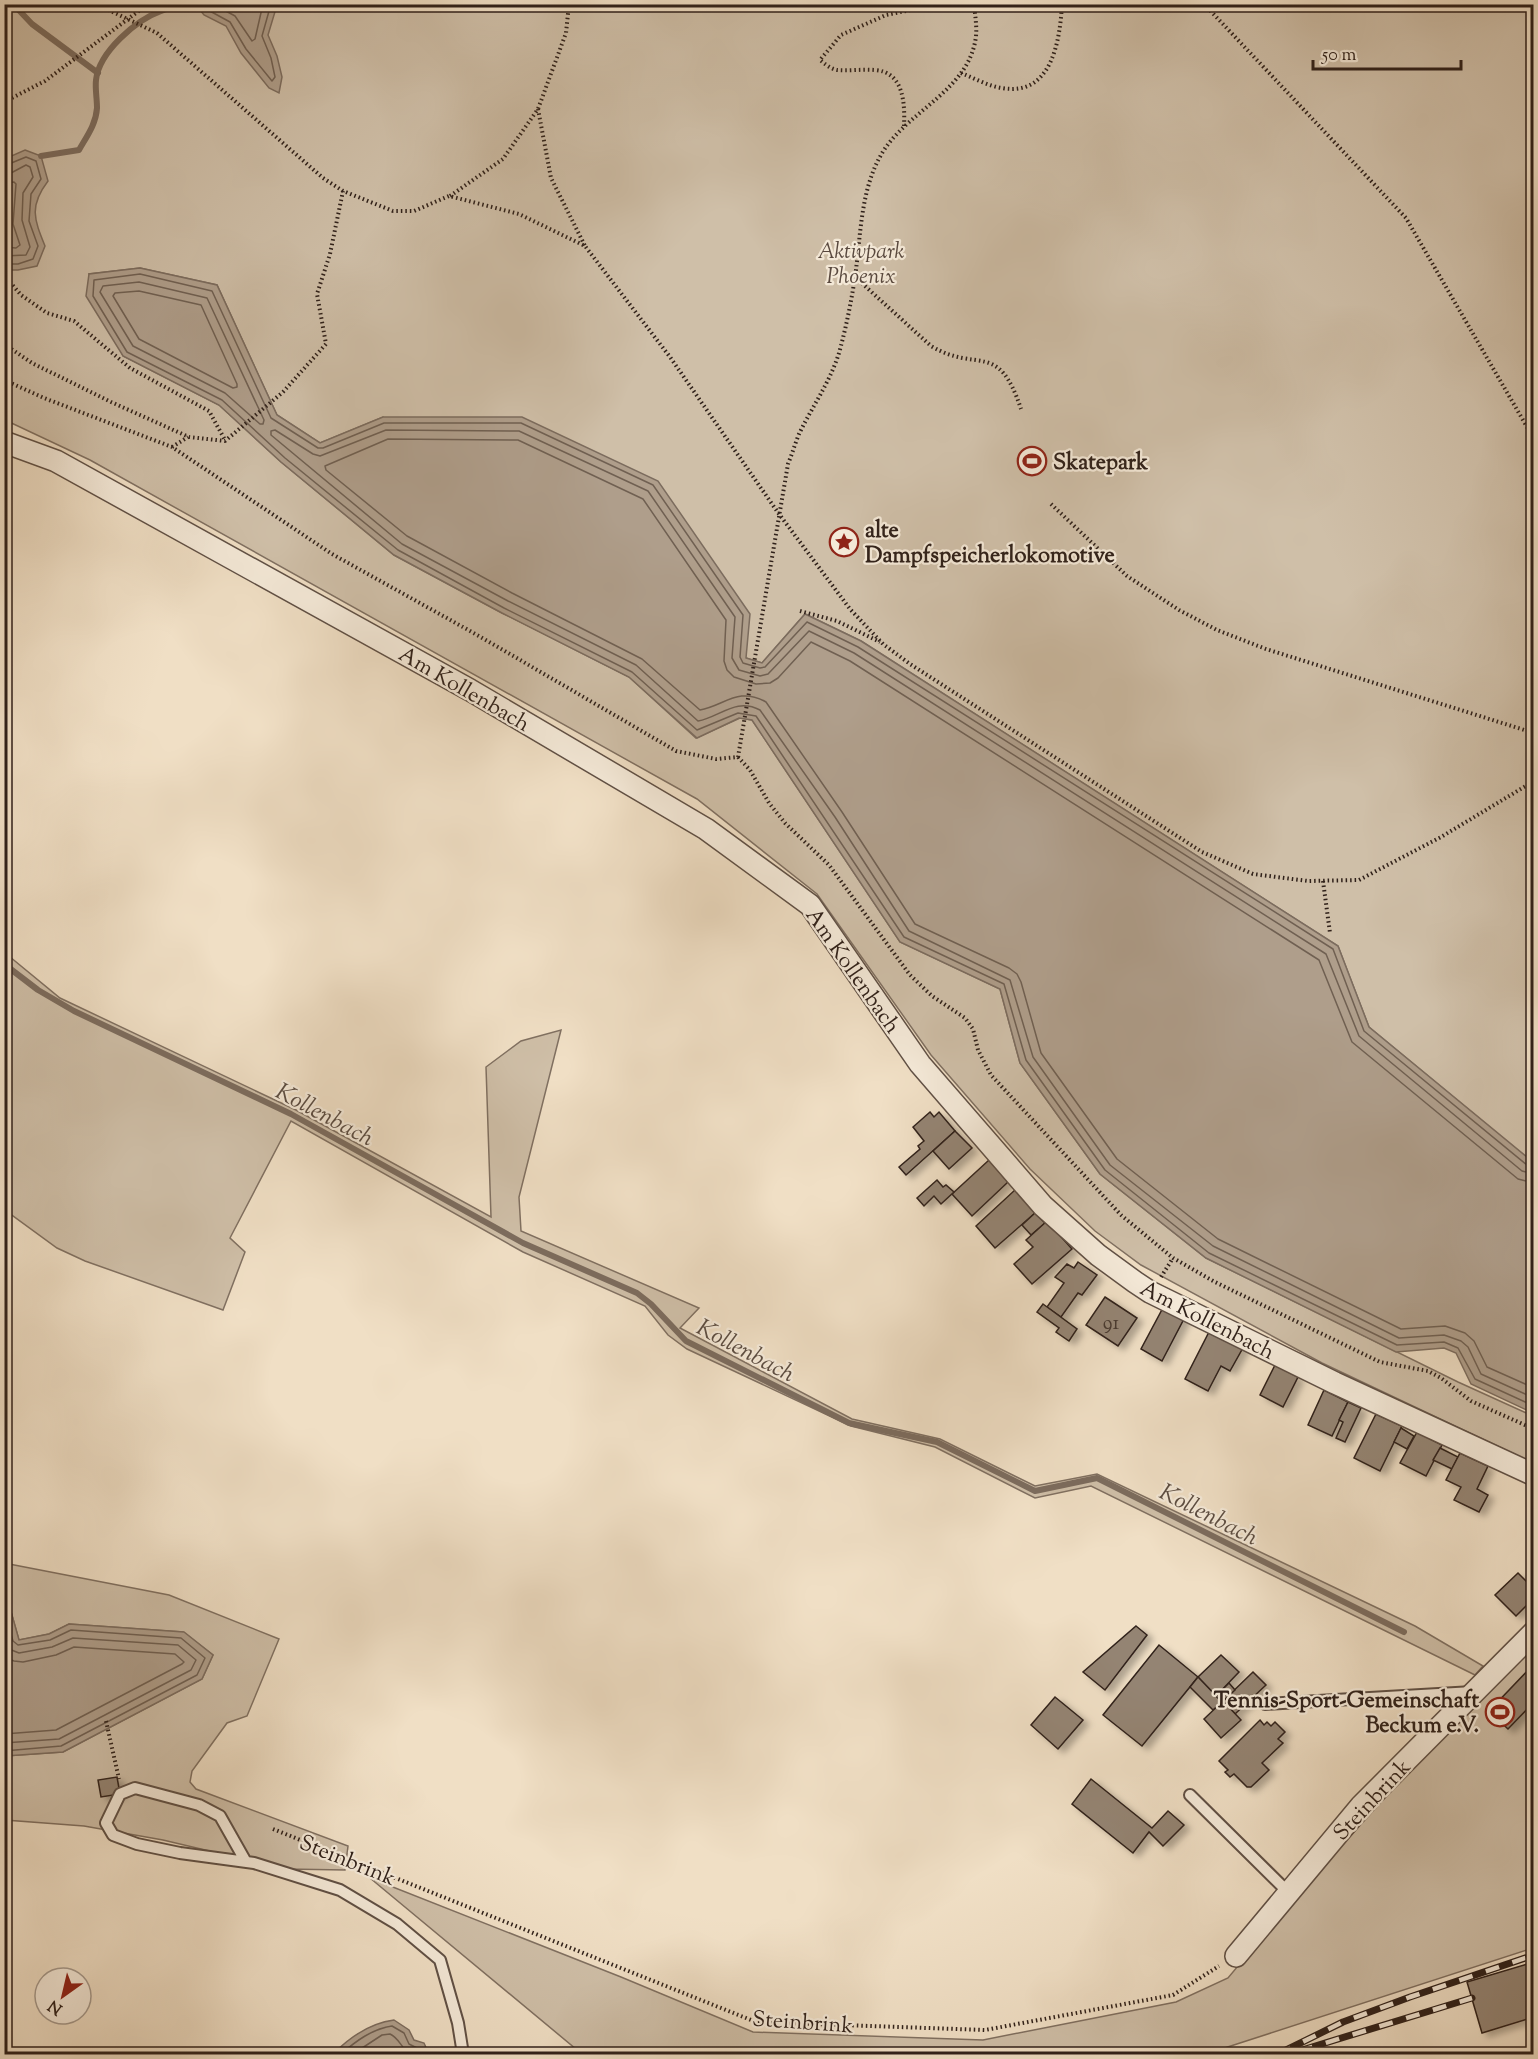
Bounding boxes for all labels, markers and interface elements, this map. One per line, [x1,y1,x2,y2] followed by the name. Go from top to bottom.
[1313,33,1462,71] scale bar
[1321,43,1357,69] text: 50 m
[817,237,905,294] park label: Aktivpark Phoenix
[1016,445,1048,477] sports icon: Skatepark
[1053,448,1148,480] place label: Skatepark
[865,516,1115,573] place label: alte Dampfspeicherlokomotive
[828,526,860,558] place icon: alte Dampfspeicherlokomotive
[392,640,535,741] street label: Am Kollenbach
[796,902,907,1041] street label: Am Kollenbach
[269,1076,380,1156] water label: Kollenbach
[1134,1274,1280,1369] street label: Am Kollenbach
[1103,1310,1119,1339] house number: 91
[690,1312,801,1392] water label: Kollenbach
[1153,1476,1264,1555] water label: Kollenbach
[1214,1686,1479,1743] place label: Tennis-Sport-Gemeinschaft Beckum e.V.
[1484,1696,1516,1728] sports icon: Tennis-Sport-Gemeinschaft Beckum e.V.
[1327,1753,1419,1849] street label: Steinbrink
[294,1828,400,1896] street label: Steinbrink
[33,1966,93,2026] north arrow
[44,1993,68,2019] text: N
[751,2004,855,2043] street label: Steinbrink

